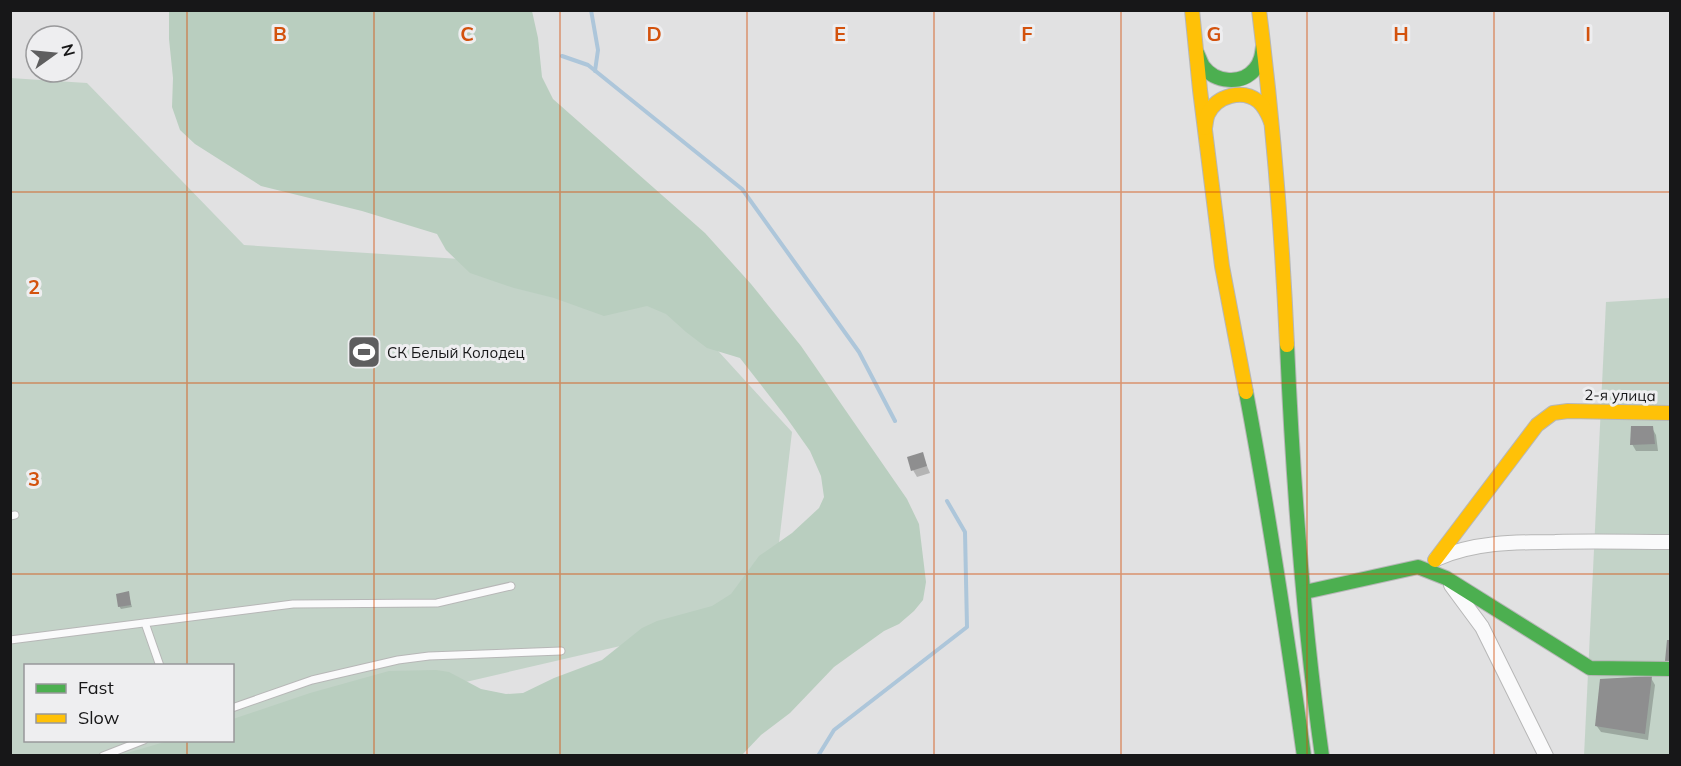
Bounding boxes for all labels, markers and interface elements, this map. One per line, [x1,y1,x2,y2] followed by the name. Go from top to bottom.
[273,21,287,46] text: B
[460,21,474,46] text: C
[646,21,662,46] text: D
[834,21,846,46] text: E
[1021,21,1033,46] text: F
[1207,21,1221,46] text: G
[1393,21,1409,46] text: H
[1585,21,1591,46] text: I
[24,24,84,84] north arrow
[57,42,80,59] text: N
[28,274,40,299] text: 2
[346,334,382,370] sports icon: СК Белый Колодец
[387,343,525,362] place label: СК Белый Колодец
[1584,385,1656,405] street label: 2-я улица
[28,466,40,491] text: 3
[24,664,234,742] legend
[78,676,114,699] text: Fast
[78,706,120,729] text: Slow

